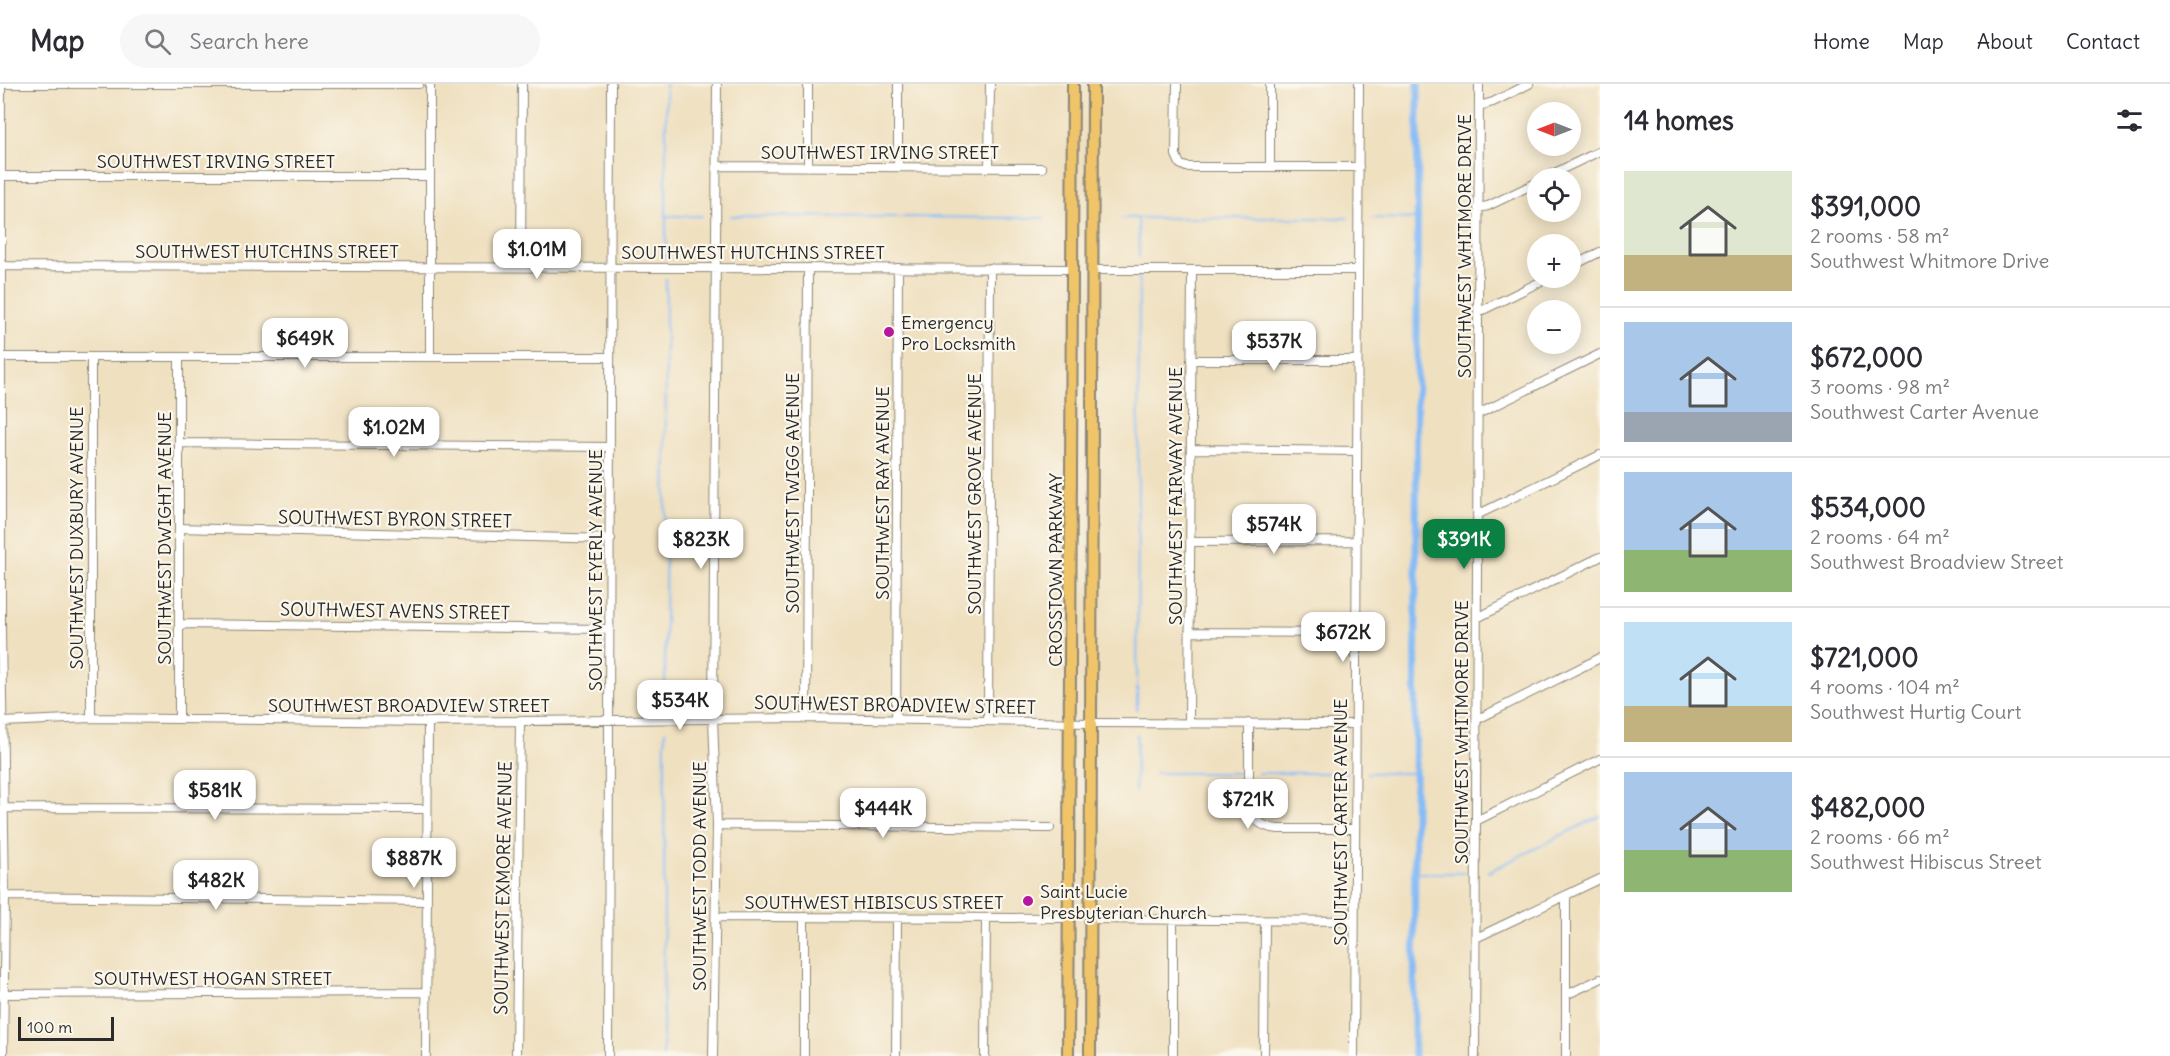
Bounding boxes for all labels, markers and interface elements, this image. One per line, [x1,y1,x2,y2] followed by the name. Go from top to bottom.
[120,14,540,68] search box
[30,23,84,59] text: Map
[141,25,174,58] icon: search
[189,27,309,55] text: Search here
[1813,28,1870,55] text: Home
[1903,28,1944,55] text: Map
[1977,28,2033,55] text: About
[2066,28,2140,55] text: Contact
[1527,102,1581,156] north arrow
[1527,102,1581,354] map controls
[1624,104,1734,137] text: 14 homes
[2113,104,2146,137] icon: filters
[1453,114,1476,378] street label: SOUTHWEST WHITMORE DRIVE
[761,141,999,164] street label: SOUTHWEST IRVING STREET
[97,150,335,173] street label: SOUTHWEST IRVING STREET
[1527,168,1581,222] button: locate
[1810,190,1921,223] text: $391,000
[1672,195,1744,267] icon: home
[1810,223,1950,248] text: 2 rooms · 58 m²
[488,229,586,280] pin: $1.01M
[1527,234,1581,288] button: +
[507,236,567,261] text: $1.01M
[135,240,399,263] street label: SOUTHWEST HUTCHINS STREET
[621,241,885,264] street label: SOUTHWEST HUTCHINS STREET
[1810,248,2049,273] text: Southwest Whitmore Drive
[1527,300,1581,354] button: −
[901,311,1016,355] place label: Emergency Pro Locksmith
[263,318,347,369] pin: $649K
[1232,321,1316,372] pin: $537K
[276,325,334,350] text: $649K
[882,325,896,339] marker: Emergency Pro Locksmith
[1246,328,1302,353] text: $537K
[1810,341,1923,374] text: $672,000
[1672,346,1744,418] icon: home
[1164,367,1187,625] street label: SOUTHWEST FAIRWAY AVENUE
[781,373,804,613] street label: SOUTHWEST TWIGG AVENUE
[963,373,986,615] street label: SOUTHWEST GROVE AVENUE
[1810,374,1950,399] text: 3 rooms · 98 m²
[871,386,894,600] street label: SOUTHWEST RAY AVENUE
[1810,399,2039,424] text: Southwest Carter Avenue
[65,406,88,670] street label: SOUTHWEST DUXBURY AVENUE
[345,407,443,458] pin: $1.02M
[153,411,176,665] street label: SOUTHWEST DWIGHT AVENUE
[362,414,426,439] text: $1.02M
[584,449,607,691] street label: SOUTHWEST EYERLY AVENUE
[1044,473,1067,667] street label: CROSSTOWN PARKWAY
[1810,491,1926,524] text: $534,000
[1672,496,1744,568] icon: home
[1232,504,1316,555] pin: $574K
[278,505,512,533] street label: SOUTHWEST BYRON STREET
[1246,511,1302,536] text: $574K
[659,519,743,570] pin: $823K
[1422,519,1506,570] pin: $391K
[1810,524,1950,549] text: 2 rooms · 64 m²
[672,526,730,551] text: $823K
[1437,526,1491,551] text: $391K
[1810,549,2064,574] text: Southwest Broadview Street
[280,597,510,625] street label: SOUTHWEST AVENS STREET
[1450,600,1473,864] street label: SOUTHWEST WHITMORE DRIVE
[1301,612,1385,663] pin: $672K
[1315,619,1371,644] text: $672K
[1810,641,1919,674] text: $721,000
[1672,646,1744,718] icon: home
[1810,674,1960,699] text: 4 rooms · 104 m²
[638,680,722,731] pin: $534K
[651,687,709,712] text: $534K
[754,691,1036,719] street label: SOUTHWEST BROADVIEW STREET
[268,694,550,717] street label: SOUTHWEST BROADVIEW STREET
[1329,698,1352,946] street label: SOUTHWEST CARTER AVENUE
[1810,699,2021,724] text: Southwest Hurtig Court
[489,761,517,1015] street label: SOUTHWEST EXMORE AVENUE
[688,761,711,991] street label: SOUTHWEST TODD AVENUE
[173,770,257,821] pin: $581K
[188,777,242,802] text: $581K
[1206,779,1290,830] pin: $721K
[1222,786,1274,811] text: $721K
[841,788,925,839] pin: $444K
[1810,791,1925,824] text: $482,000
[854,795,912,820] text: $444K
[1672,796,1744,868] icon: home
[1810,824,1950,849] text: 2 rooms · 66 m²
[372,838,456,889] pin: $887K
[386,845,442,870] text: $887K
[1810,849,2042,874] text: Southwest Hibiscus Street
[174,860,258,911] pin: $482K
[187,867,245,892] text: $482K
[1040,880,1207,924] place label: Saint Lucie Presbyterian Church
[744,891,1004,914] street label: SOUTHWEST HIBISCUS STREET
[1021,894,1035,908] marker: Saint Lucie Presbyterian Church
[94,967,332,990] street label: SOUTHWEST HOGAN STREET
[18,1014,114,1042] scale bar
[27,1017,72,1037] text: 100 m

